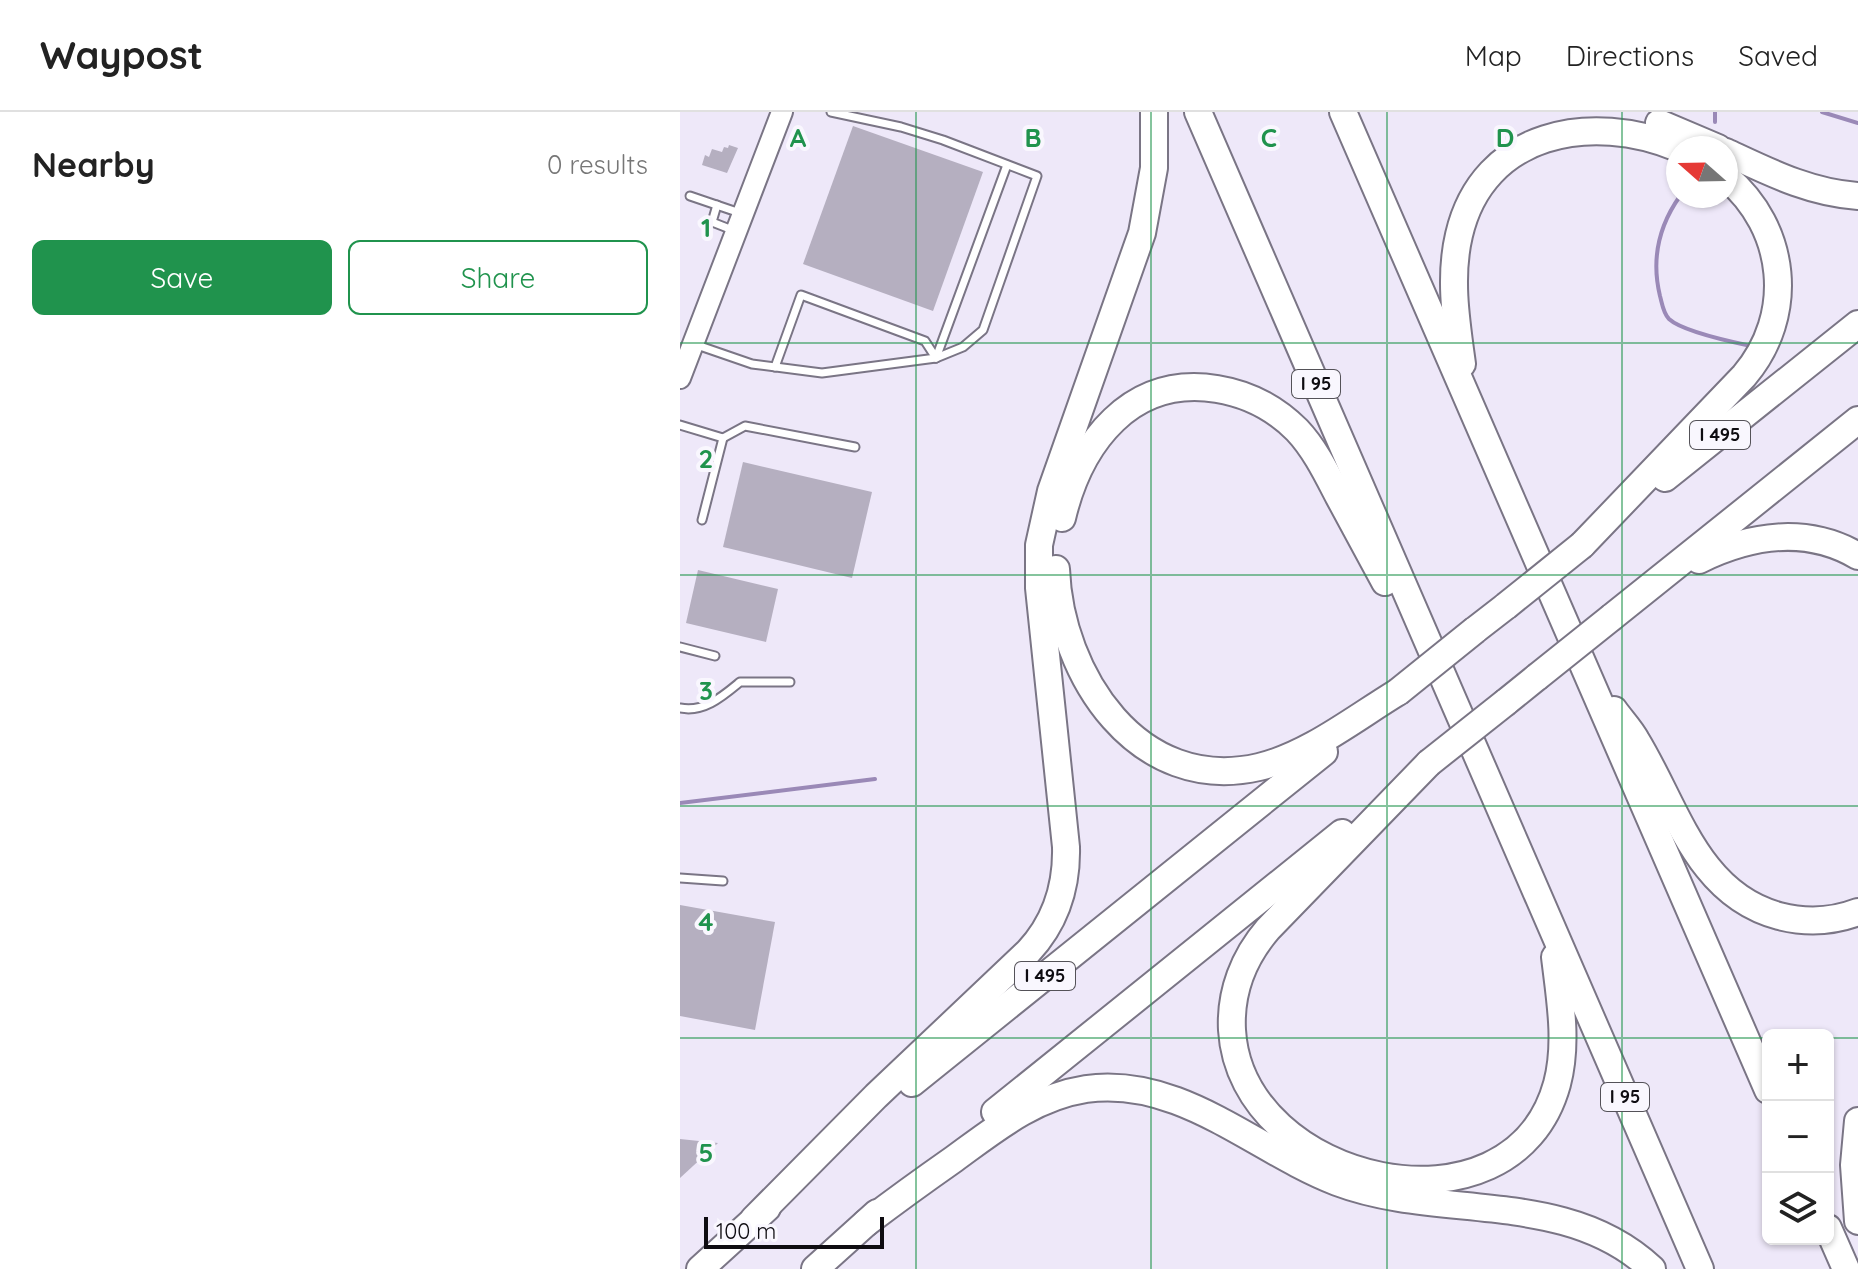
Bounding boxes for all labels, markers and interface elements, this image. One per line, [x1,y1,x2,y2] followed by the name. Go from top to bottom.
[40,31,203,79] text: Waypost
[1465,38,1522,73] text: Map
[1566,38,1694,73] text: Directions
[1738,38,1818,73] text: Saved
[790,121,807,154] text: A
[1024,121,1042,154] text: B
[1261,121,1277,154] text: C
[1496,121,1514,154] text: D
[1666,136,1738,208] north arrow
[32,143,155,186] text: Nearby
[547,148,648,181] text: 0 results
[701,211,711,244] text: 1
[32,240,332,315] button: Save
[348,240,648,315] button: Share
[1292,370,1340,398] road number: I 95
[1690,421,1750,449] road number: I 495
[699,442,713,475] text: 2
[699,674,713,707] text: 3
[698,905,714,938] text: 4
[1015,962,1075,990] road number: I 495
[1762,1029,1834,1245] map controls
[1762,1029,1834,1101] button: +
[1601,1083,1649,1111] road number: I 95
[1762,1101,1834,1173] button: −
[699,1136,713,1169] text: 5
[1762,1173,1834,1245] button: layers
[704,1213,884,1249] scale bar
[716,1217,776,1245] text: 100 m

